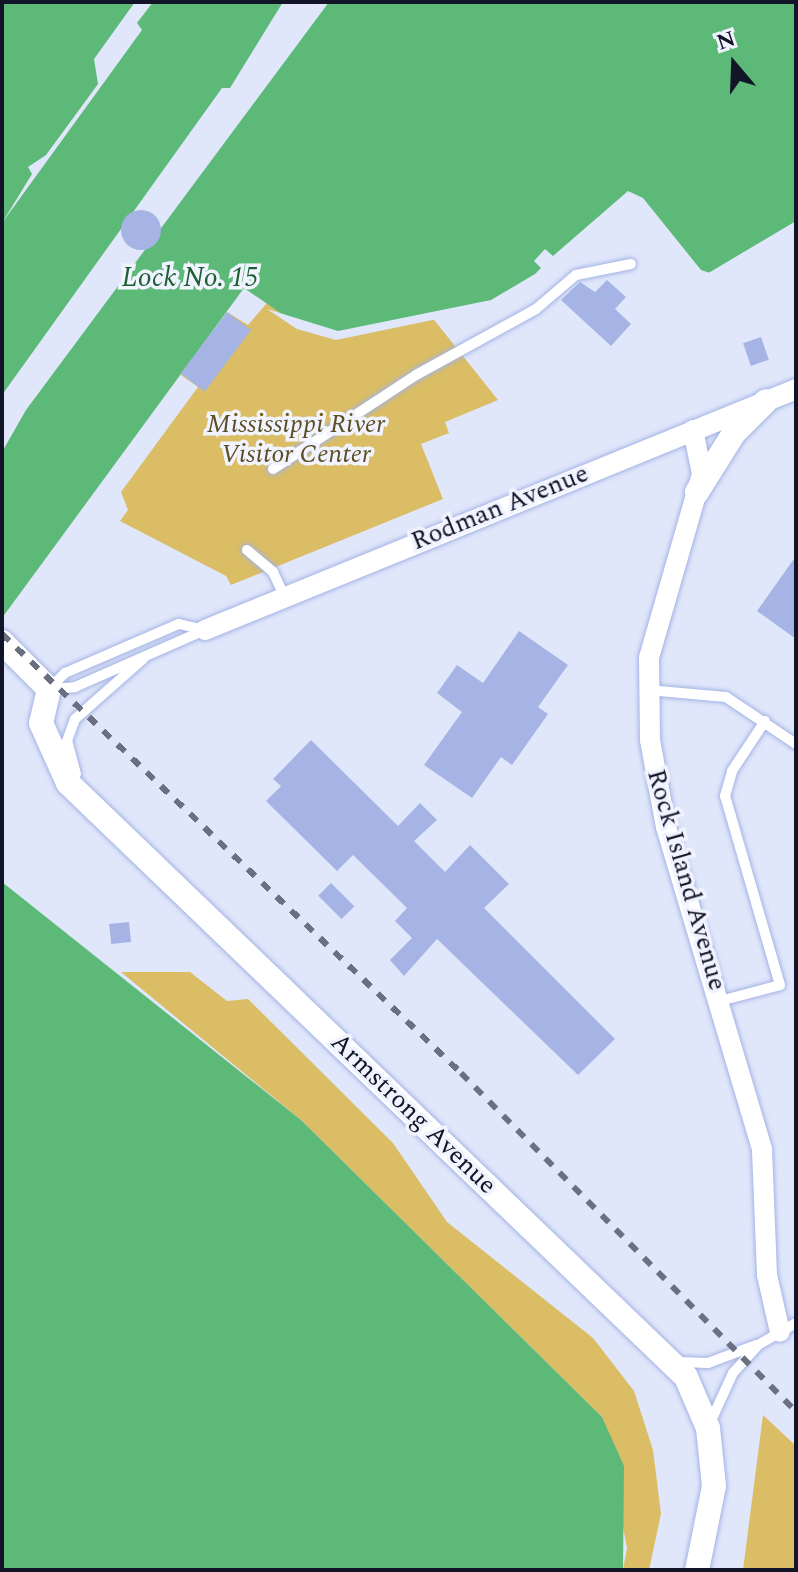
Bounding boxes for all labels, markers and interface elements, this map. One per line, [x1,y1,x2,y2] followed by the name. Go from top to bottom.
[712,22,740,59] text: N
[694,24,774,104] north arrow
[121,261,259,295] water label: Lock No. 15
[207,409,385,470] park label: Mississippi River Visitor Center
[407,458,593,558] street label: Rodman Avenue
[640,766,732,994] street label: Rock Island Avenue
[324,1027,502,1201] street label: Armstrong Avenue

